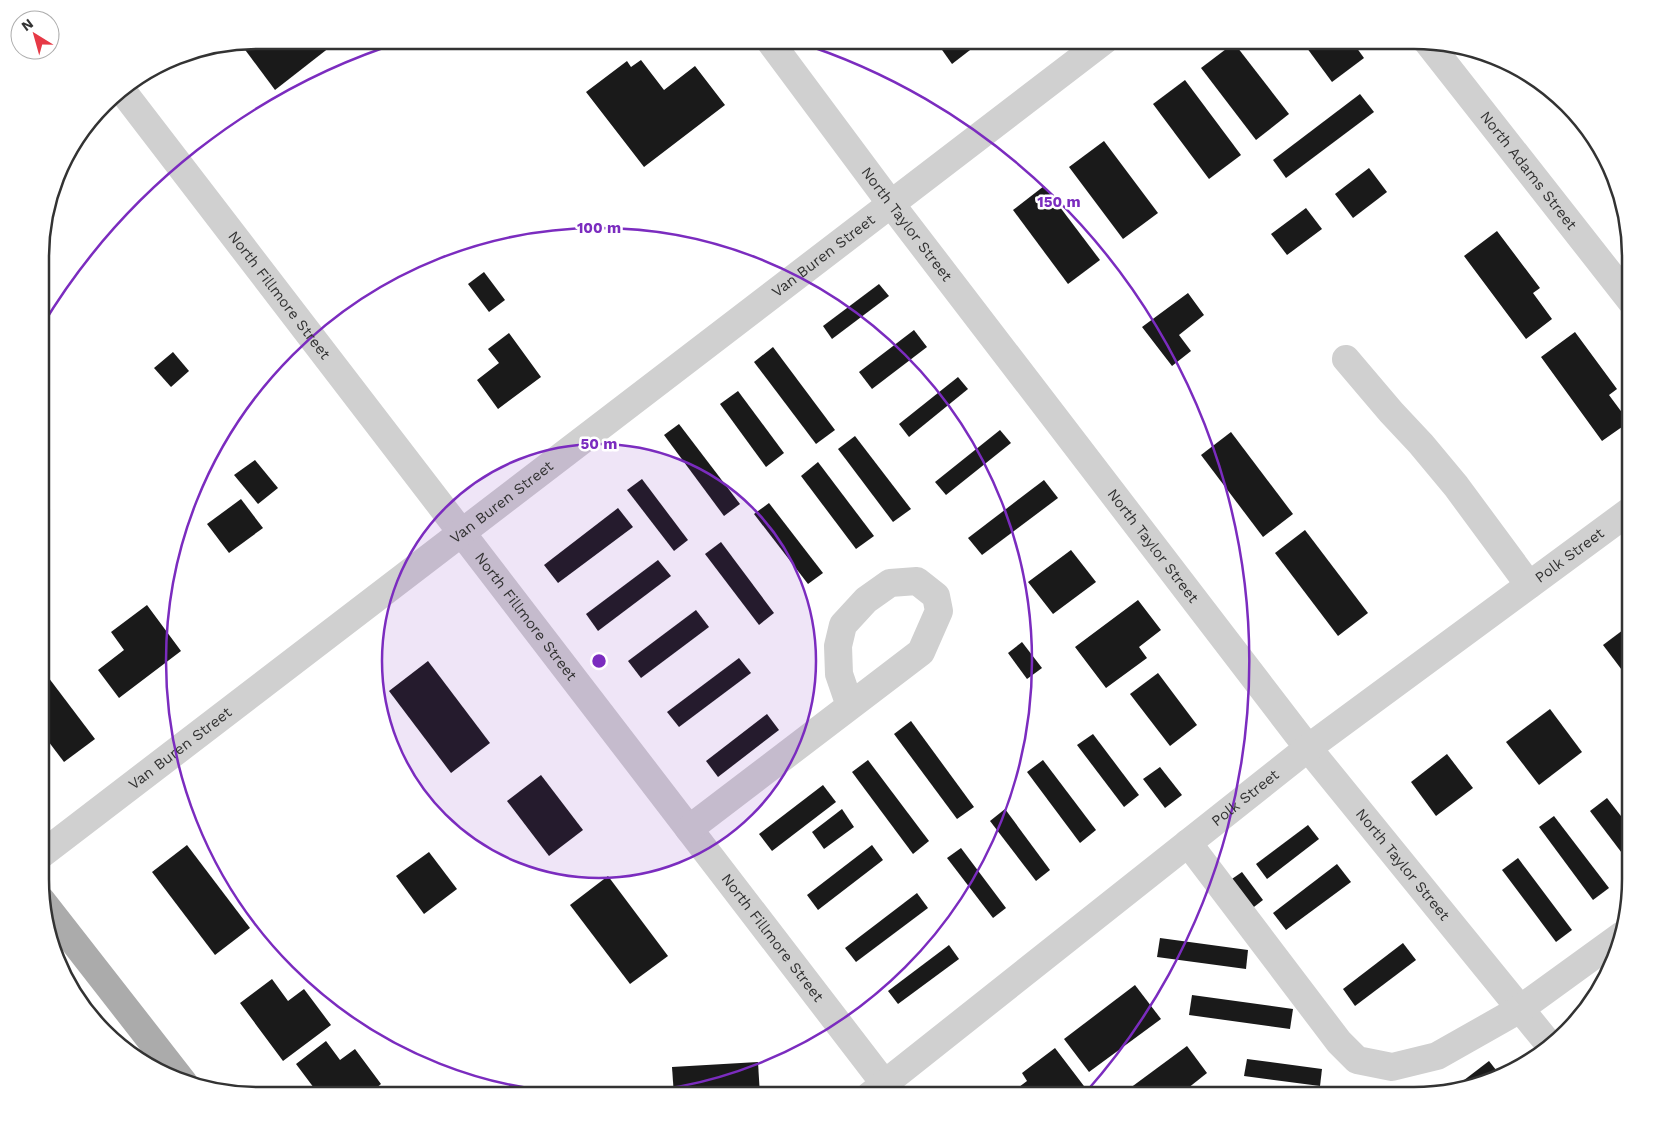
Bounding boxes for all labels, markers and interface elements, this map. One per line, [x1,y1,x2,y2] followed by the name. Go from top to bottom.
[10,10,60,60] north arrow
[18,15,36,34] text: N
[1476,108,1581,234] street label: North Adams Street
[858,163,956,285] street label: North Taylor Street
[1037,193,1081,211] text: 150 m
[768,210,879,301] street label: Van Buren Street
[577,219,621,237] text: 100 m
[224,228,335,363] street label: North Fillmore Street
[581,435,617,453] text: 50 m
[447,456,557,547] street label: Van Buren Street
[1104,485,1203,607] street label: North Taylor Street
[1531,524,1608,587] street label: Polk Street
[471,549,581,685] street label: North Fillmore Street
[590,652,608,670] centre of rings
[125,703,236,793] street label: Van Buren Street
[1208,765,1283,830] street label: Polk Street
[1352,805,1454,925] street label: North Taylor Street
[718,870,828,1006] street label: North Fillmore Street

